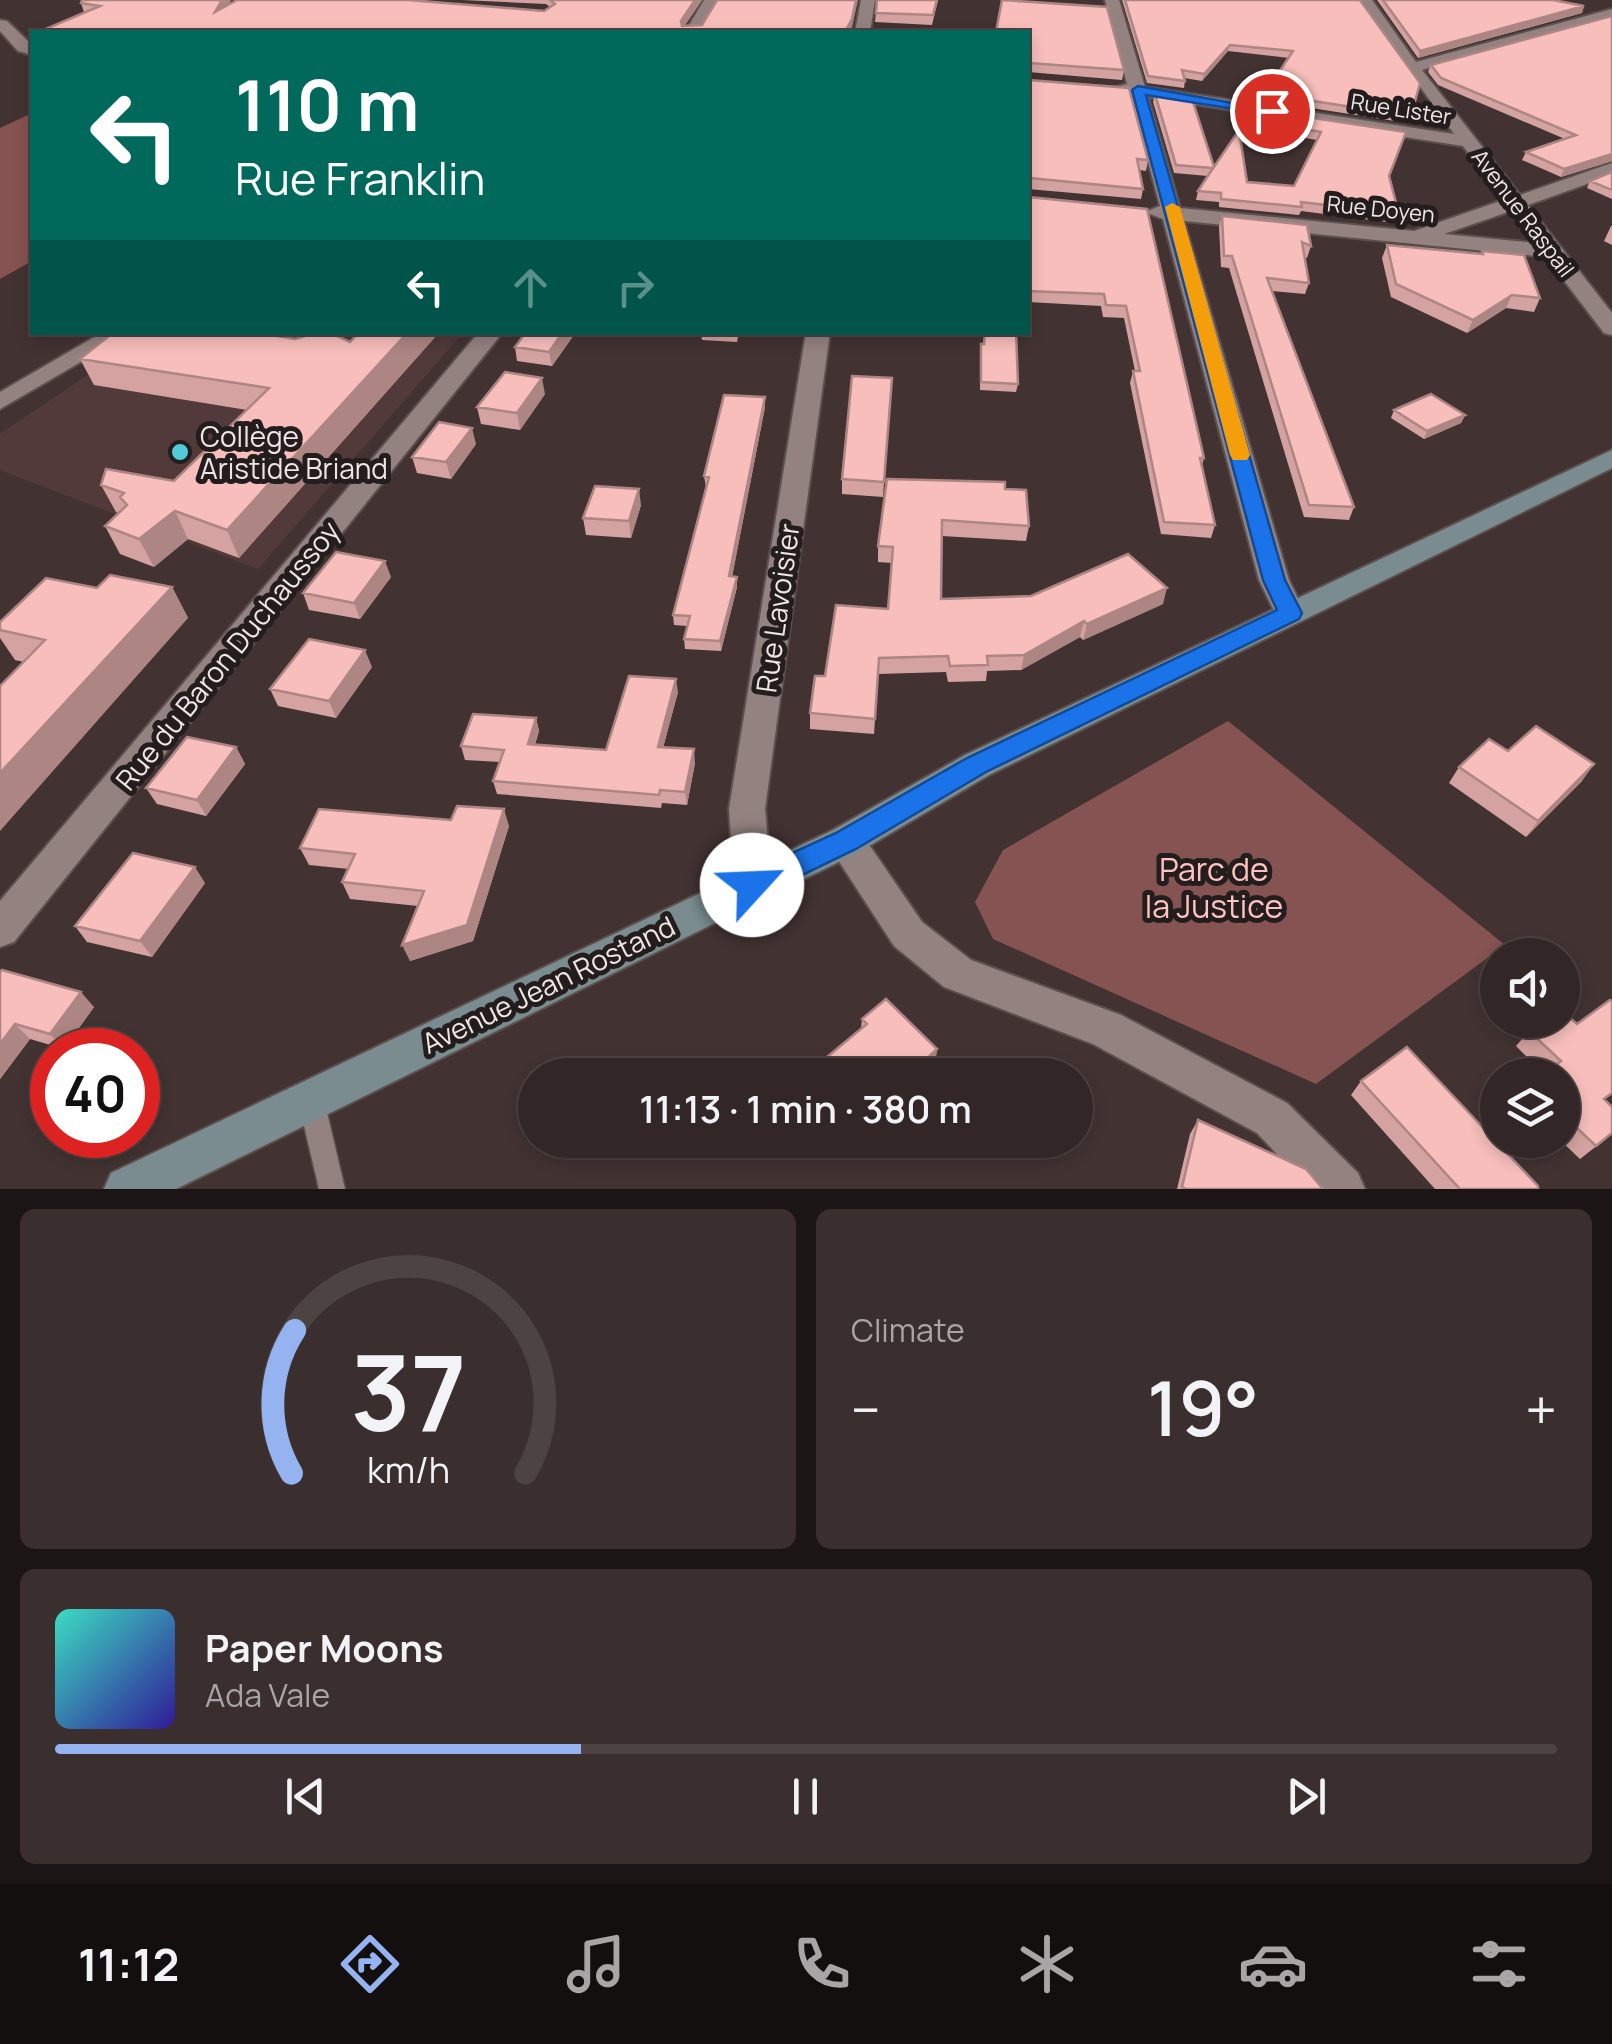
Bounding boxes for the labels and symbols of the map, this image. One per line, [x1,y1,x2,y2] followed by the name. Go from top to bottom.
[1230,69,1315,154] pin
[1349,86,1453,132] street label: Rue Lister
[1465,143,1581,283] street label: Avenue Raspail
[1326,188,1436,230] street label: Rue Doyen
[200,417,388,487] place label: Collège Aristide Briand
[169,441,191,463] marker: Collège Aristide Briand
[106,512,348,798] street label: Rue du Baron Duchaussoy
[746,521,808,695] street label: Rue Lavoisier
[700,833,804,937] position arrow
[1145,847,1283,928] park label: Parc de la Justice
[415,906,681,1062] street label: Avenue Jean Rostand
[30,1028,160,1158] speed limit sign: 40

